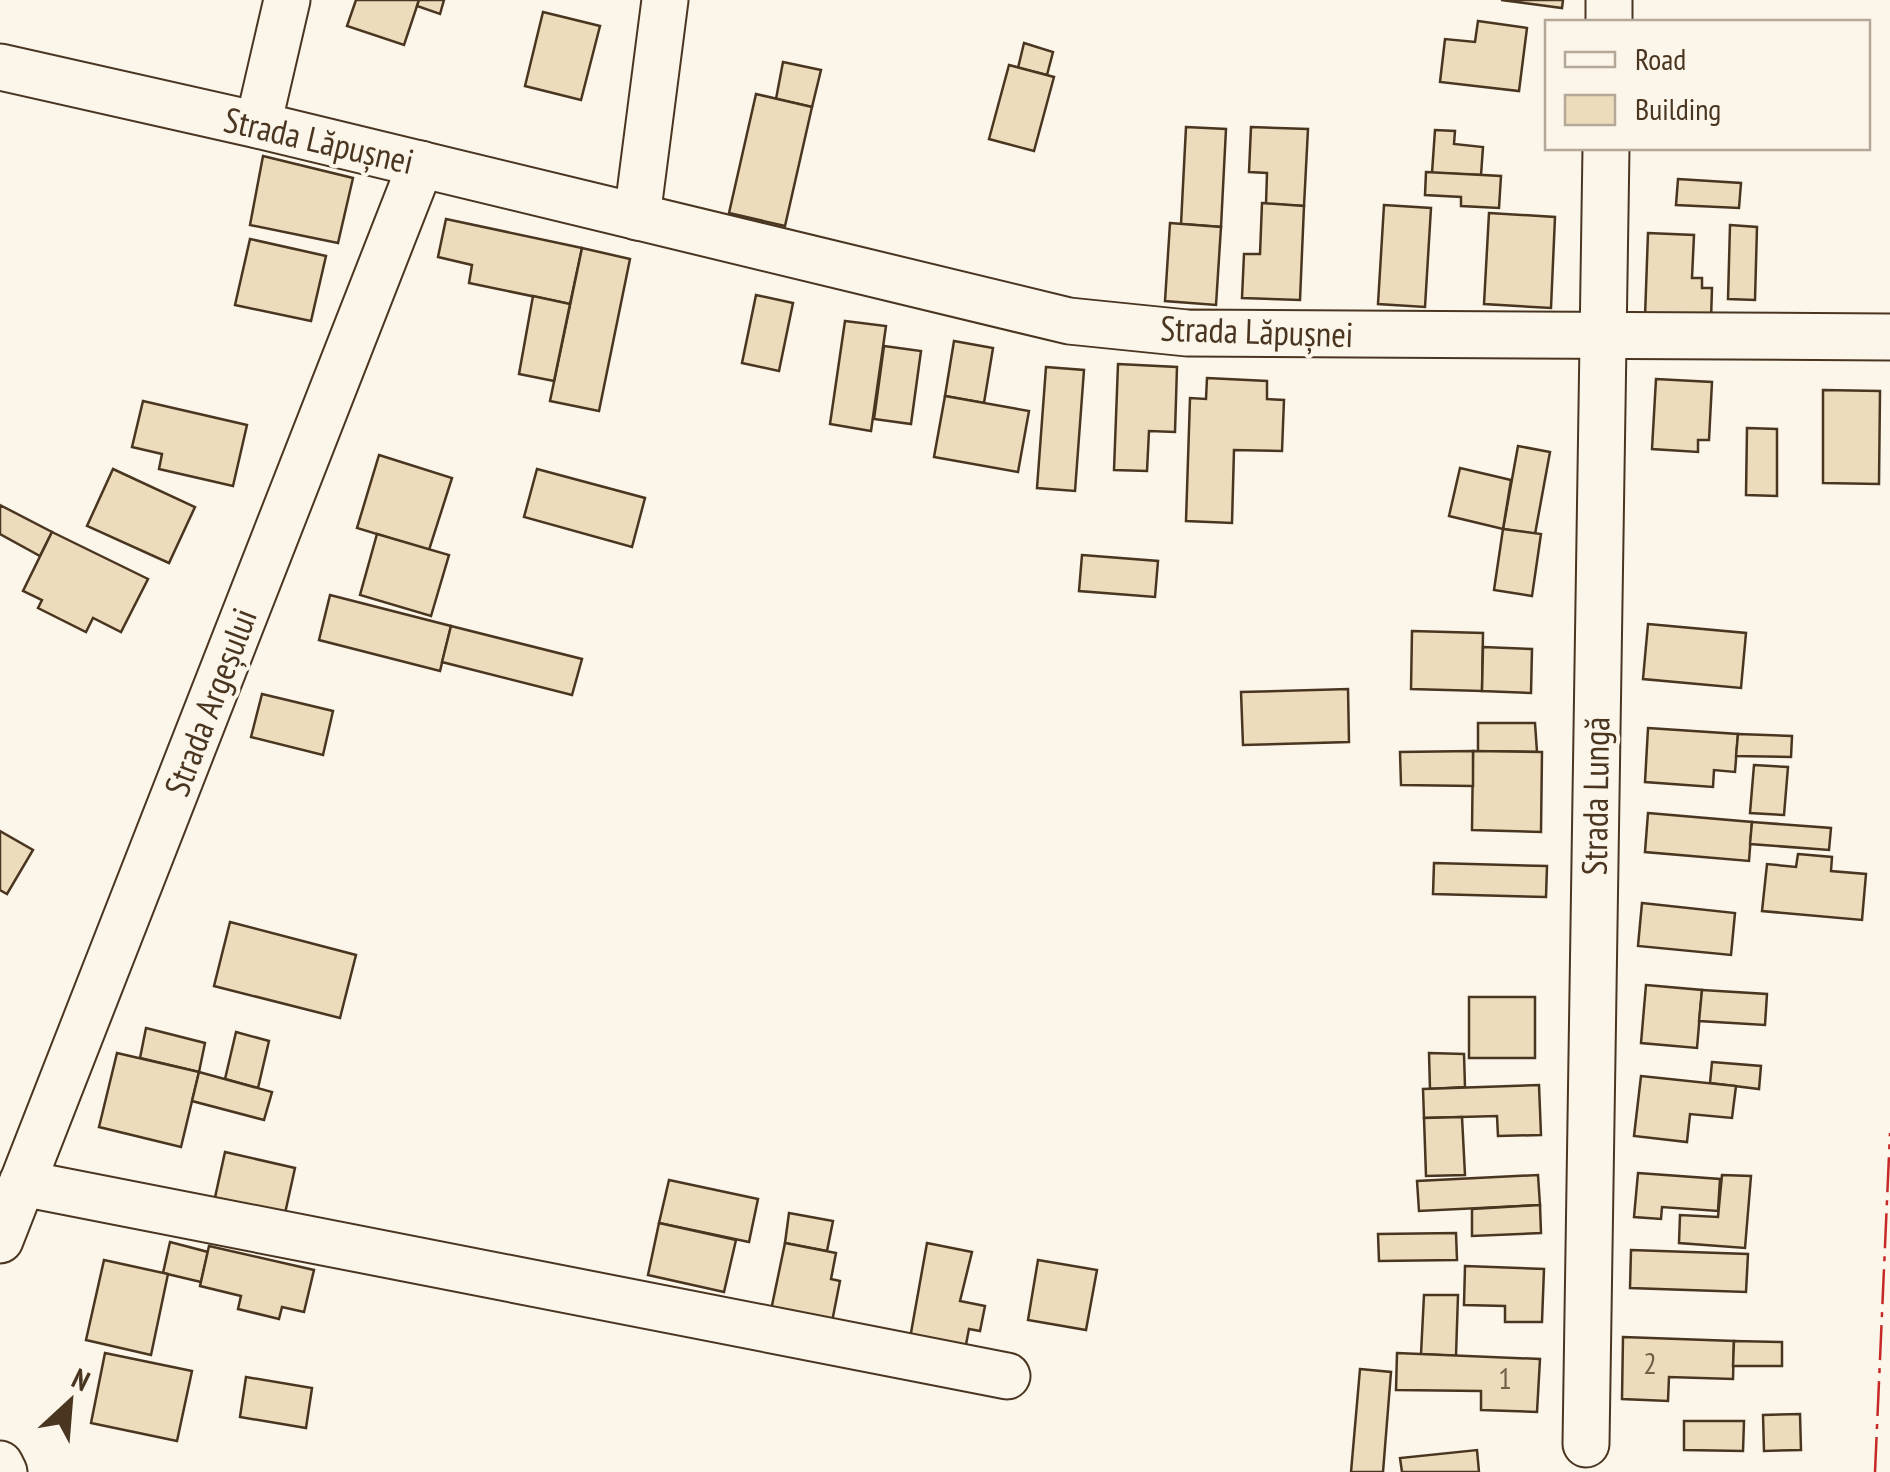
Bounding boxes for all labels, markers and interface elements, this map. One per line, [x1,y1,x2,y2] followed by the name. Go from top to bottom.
[1545,20,1870,150] legend
[1635,39,1686,78] text: Road
[1635,89,1721,128] text: Building
[220,96,418,184] street label: Strada Lăpușnei
[1160,305,1354,357] street label: Strada Lăpușnei
[153,602,267,802] street label: Strada Argeșului
[1571,716,1619,876] street label: Strada Lungă
[1643,1343,1657,1382] house number: 2
[20,1352,120,1452] north arrow
[1498,1358,1512,1397] house number: 1
[66,1359,96,1399] text: N

